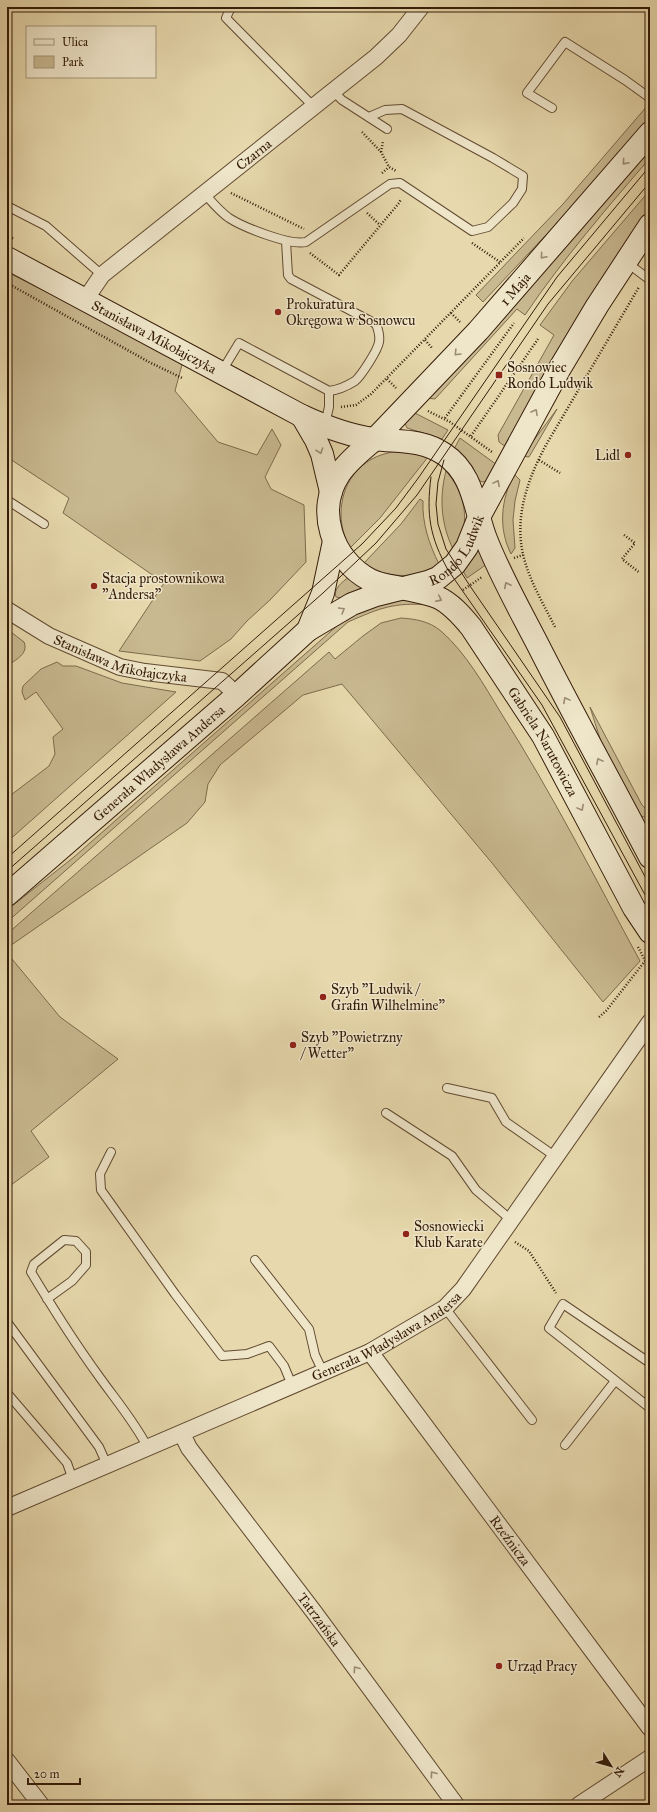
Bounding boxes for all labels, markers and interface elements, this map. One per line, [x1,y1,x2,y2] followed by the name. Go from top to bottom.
[26,26,156,78] legend
[62,35,89,49] text: Ulica
[62,55,84,69] text: Park
[233,135,275,174] street label: Czarna
[622,158,629,165] one-way arrow
[541,252,548,259] one-way arrow
[496,269,534,309] street label: 1 Maja
[286,296,416,329] place label: Prokuratura Okręgowa w Sosnowcu
[89,297,219,378] street label: Stanisława Mikołajczyka
[273,307,283,317] marker: Prokuratura Okręgowa w Sosnowcu
[454,348,462,356] one-way arrow
[507,359,593,392] place label: Sosnowiec Rondo Ludwik
[494,370,504,380] marker: Sosnowiec Rondo Ludwik
[531,409,538,416] one-way arrow
[316,447,324,454] one-way arrow
[595,447,620,464] place label: Lidl
[623,450,633,460] marker: Lidl
[492,480,500,487] one-way arrow
[427,512,488,590] street label: Rondo Ludwik
[102,570,225,603] place label: Stacja prostownikowa "Andersa"
[89,581,99,591] marker: Stacja prostownikowa "Andersa"
[504,581,512,589] one-way arrow
[434,594,442,602] one-way arrow
[338,607,345,614] one-way arrow
[51,631,188,686] street label: Stanisława Mikołajczyka
[504,684,581,800] street label: Gabriela Narutowicza
[564,697,571,704] one-way arrow
[90,702,228,825] street label: Generała Władysława Andersa
[596,758,603,765] one-way arrow
[577,804,584,812] one-way arrow
[331,981,445,1014] place label: Szyb "Ludwik / Grafin Wilhelmine"
[318,992,328,1002] marker: Szyb "Ludwik / Grafin Wilhelmine"
[300,1029,403,1062] place label: Szyb "Powietrzny / Wetter"
[288,1040,298,1050] marker: Szyb "Powietrzny / Wetter"
[414,1218,484,1251] place label: Sosnowiecki Klub Karate
[401,1229,411,1239] marker: Sosnowiecki Klub Karate
[309,1288,465,1385] street label: Generała Władysława Andersa
[486,1512,534,1569] street label: Rzeźnicza
[293,1590,344,1650] street label: Tatrzańska
[507,1658,577,1675] place label: Urząd Pracy
[494,1661,504,1671] marker: Urząd Pracy
[353,1666,361,1673] one-way arrow
[591,1746,631,1786] north arrow
[28,1760,80,1786] scale bar
[610,1764,627,1780] text: N
[34,1767,60,1781] text: 20 m
[431,1771,438,1778] one-way arrow

